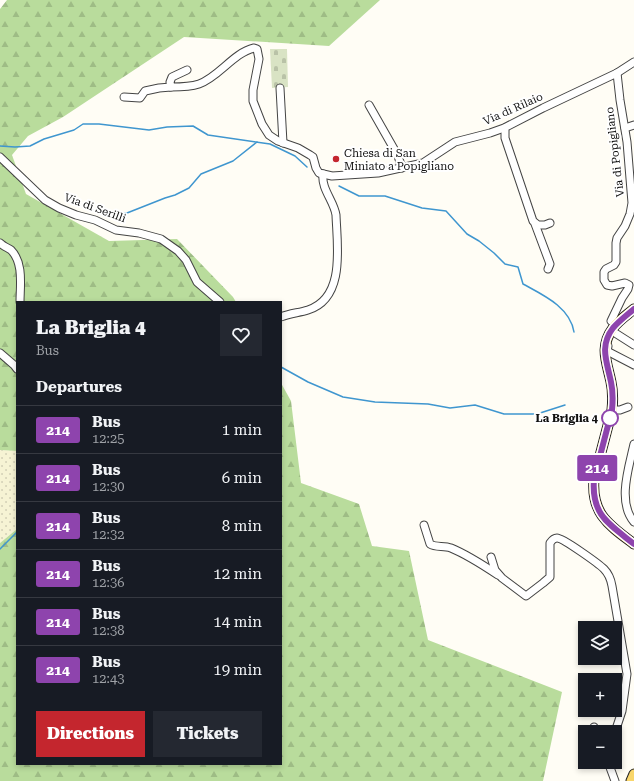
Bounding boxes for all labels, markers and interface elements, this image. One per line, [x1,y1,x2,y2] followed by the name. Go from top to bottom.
[481,90,545,128] street label: Via di Rilaio
[603,106,627,198] street label: Via di Popigliano
[344,147,454,173] place label: Chiesa di San Miniato a Popigliano
[331,154,341,164] marker: Chiesa di San Miniato a Popigliano
[62,191,128,225] street label: Via di Serilli
[220,314,262,356] button: heart
[36,316,146,339] text: La Briglia 4
[36,343,59,358] text: Bus
[36,378,122,396] text: Departures
[601,409,619,427] marker: La Briglia 4
[536,412,599,425] place label: La Briglia 4
[92,413,120,431] text: Bus
[222,421,262,439] text: 1 min
[46,422,70,438] text: 214
[92,431,124,446] text: 12:25
[574,455,620,481] line badge: 214
[585,460,609,476] text: 214
[92,461,120,479] text: Bus
[222,469,262,487] text: 6 min
[46,470,70,486] text: 214
[92,479,124,494] text: 12:30
[92,509,120,527] text: Bus
[222,517,262,535] text: 8 min
[46,518,70,534] text: 214
[92,527,124,542] text: 12:32
[92,557,120,575] text: Bus
[213,565,262,583] text: 12 min
[46,566,70,582] text: 214
[92,575,124,590] text: 12:36
[92,605,120,623] text: Bus
[213,613,262,631] text: 14 min
[46,614,70,630] text: 214
[578,621,622,769] map controls
[578,621,622,665] button: layers
[92,623,124,638] text: 12:38
[92,653,120,671] text: Bus
[213,661,262,679] text: 19 min
[46,662,70,678] text: 214
[92,671,124,686] text: 12:43
[578,673,622,717] button: +
[36,711,145,757] button: Directions
[153,711,262,757] button: Tickets
[578,725,622,769] button: −

